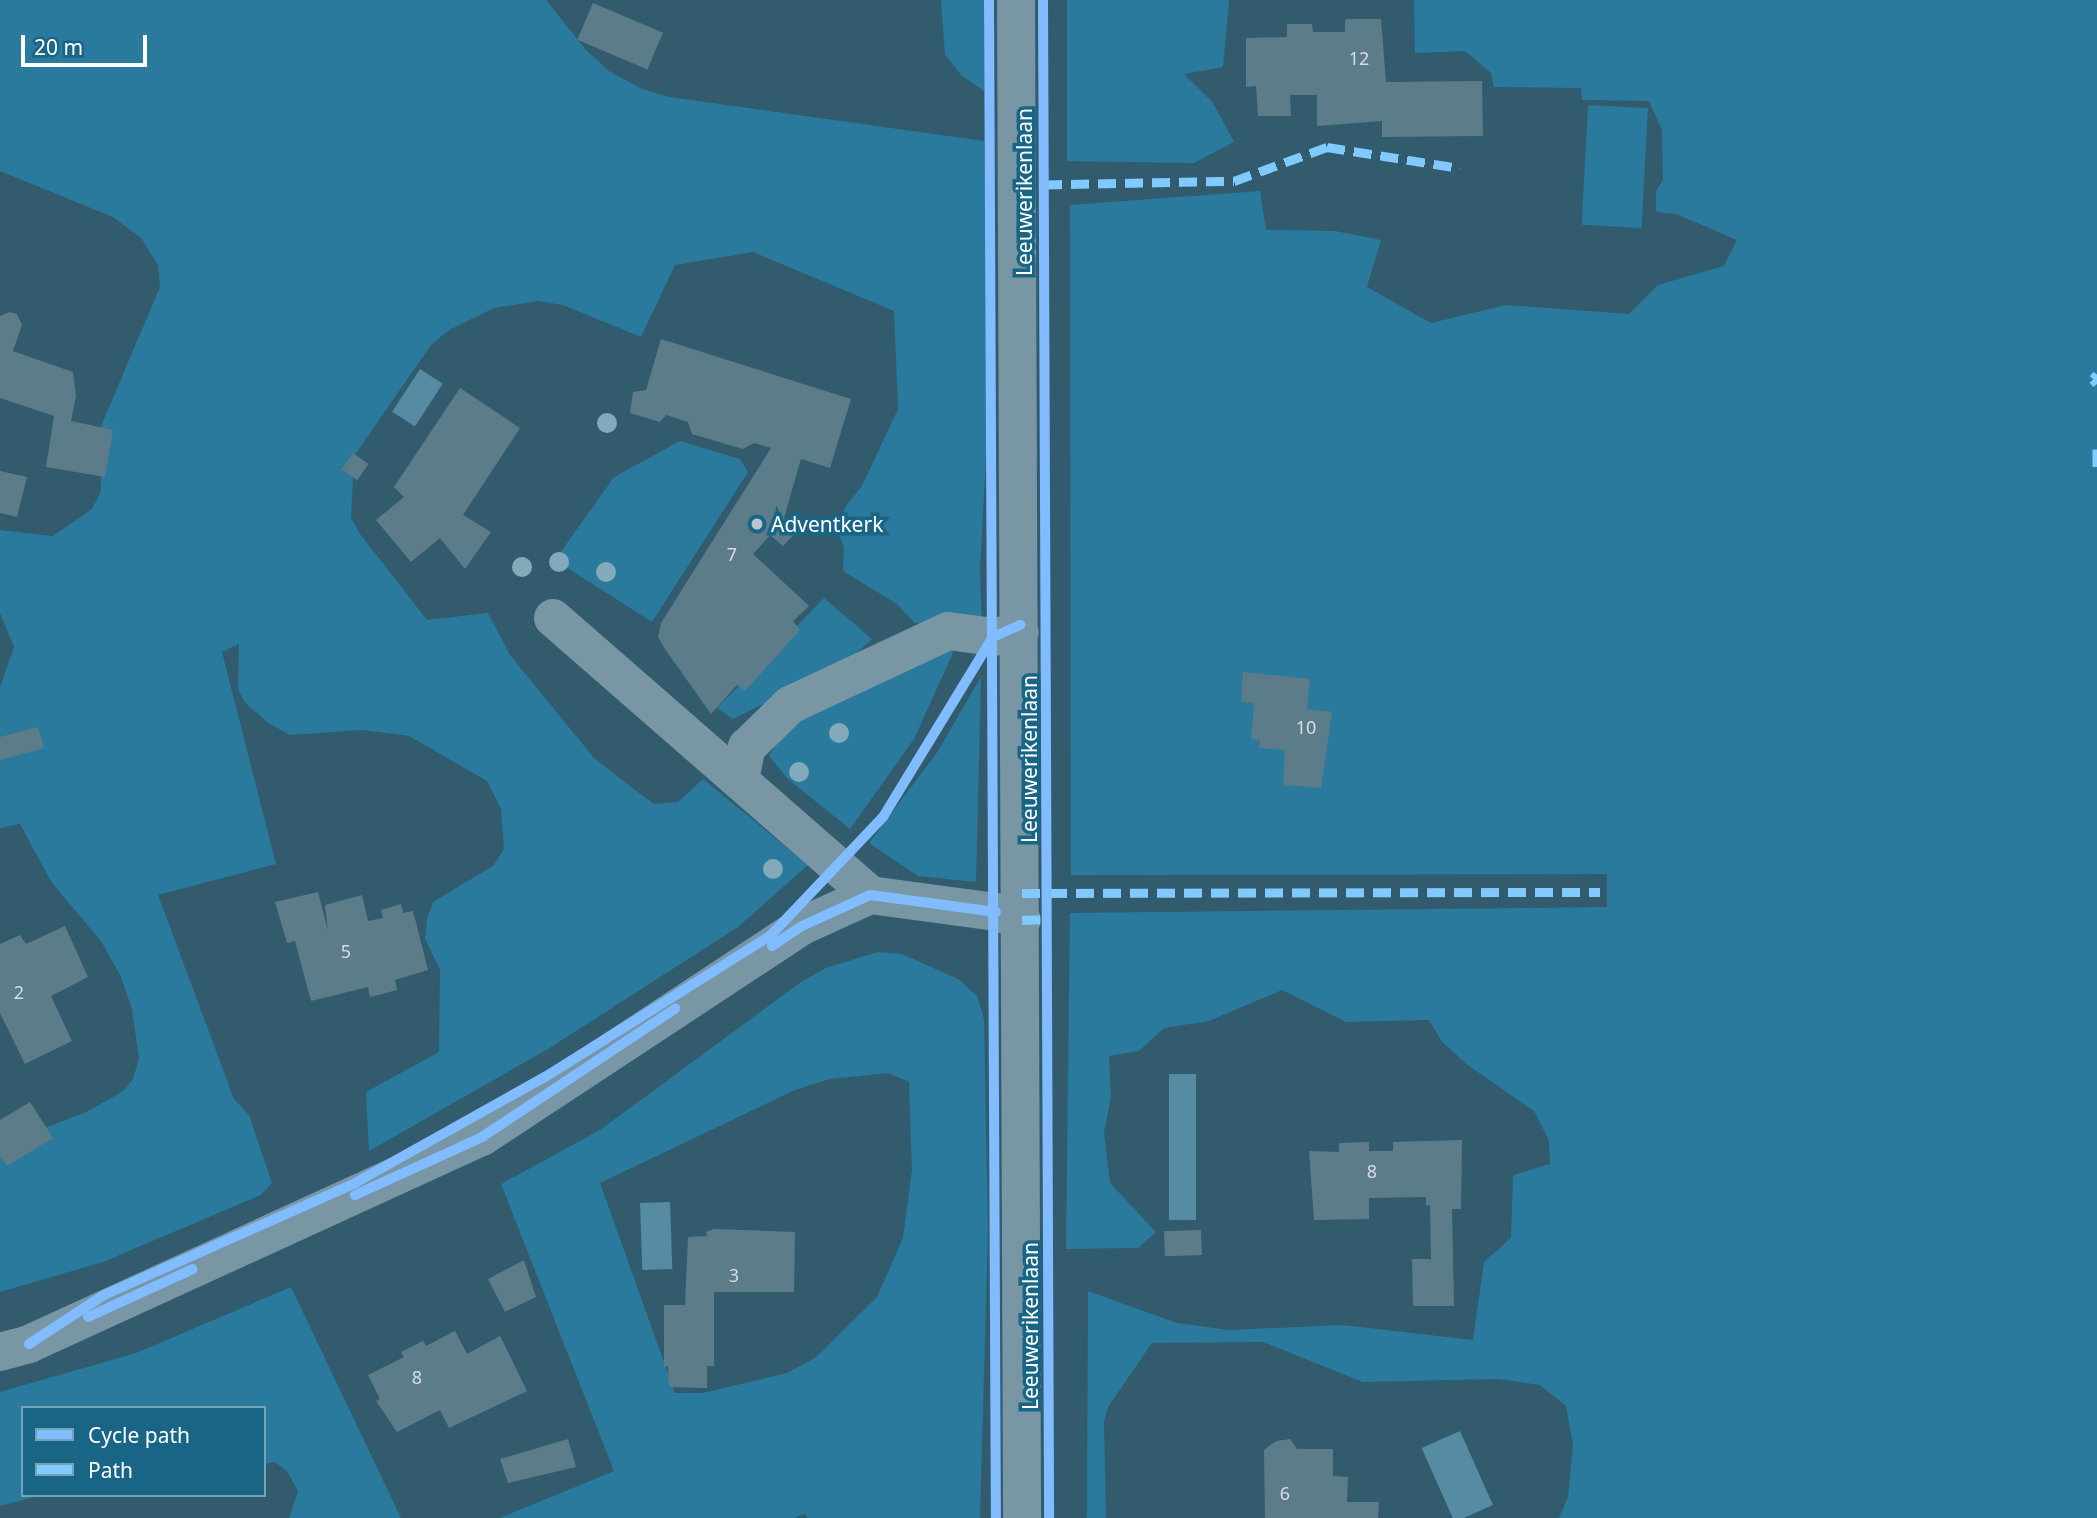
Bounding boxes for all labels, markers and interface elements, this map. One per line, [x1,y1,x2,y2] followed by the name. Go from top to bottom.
[24,21,150,65] scale bar
[34,33,83,61] text: 20 m
[1349,47,1369,69] house number: 12
[1011,108,1037,276] street label: Leeuwerikenlaan
[771,511,883,537] place label: Adventkerk
[749,516,765,532] marker: Adventkerk
[727,543,737,565] house number: 7
[1016,675,1042,843] street label: Leeuwerikenlaan
[1296,716,1316,738] house number: 10
[341,940,351,962] house number: 5
[14,981,24,1003] house number: 2
[1367,1160,1377,1182] house number: 8
[1017,1242,1043,1410] street label: Leeuwerikenlaan
[729,1264,739,1286] house number: 3
[412,1366,422,1388] house number: 8
[21,1406,266,1497] legend
[88,1421,190,1449] text: Cycle path
[88,1456,133,1484] text: Path
[1280,1482,1290,1504] house number: 6

